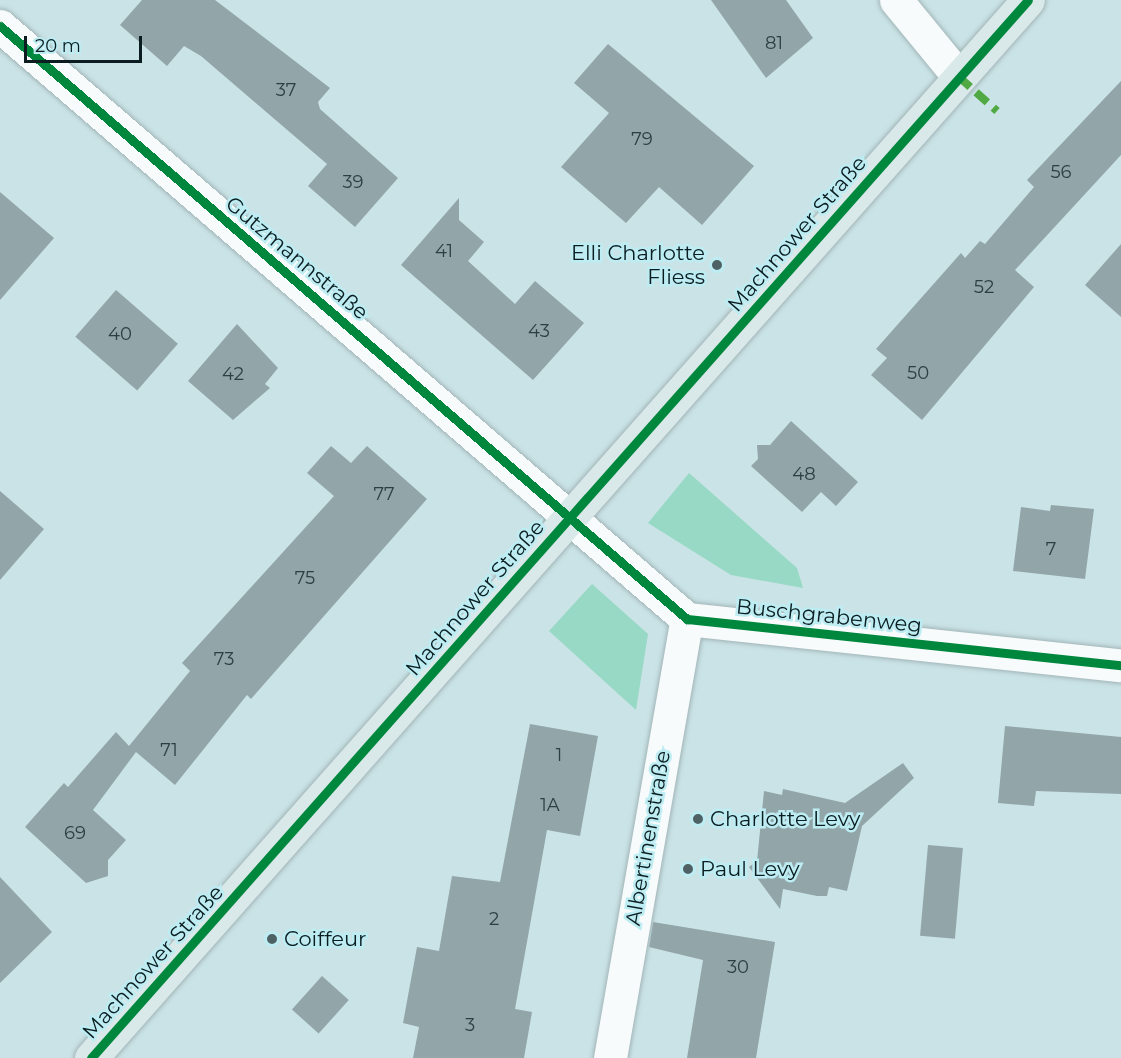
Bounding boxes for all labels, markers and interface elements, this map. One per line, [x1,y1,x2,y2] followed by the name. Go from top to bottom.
[27,24,146,62] scale bar
[765,32,783,54] house number: 81
[35,35,81,57] text: 20 m
[276,79,296,101] house number: 37
[631,128,653,150] house number: 79
[722,151,872,317] street label: Machnower Straße
[1050,161,1072,183] house number: 56
[342,171,364,193] house number: 39
[221,191,373,325] street label: Gutzmannstraße
[435,240,453,262] house number: 41
[571,240,705,290] place label: Elli Charlotte Fliess
[710,258,724,272] marker: Elli Charlotte Fliess
[974,276,994,298] house number: 52
[528,320,550,342] house number: 43
[108,323,132,345] house number: 40
[907,362,929,384] house number: 50
[222,363,244,385] house number: 42
[792,463,816,485] house number: 48
[373,483,395,505] house number: 77
[400,515,550,681] street label: Machnower Straße
[1046,538,1056,560] house number: 7
[295,567,315,589] house number: 75
[735,594,923,638] street label: Buschgrabenweg
[214,648,234,670] house number: 73
[160,739,178,761] house number: 71
[556,744,562,766] house number: 1
[620,749,676,927] street label: Albertinenstraße
[540,794,560,816] house number: 1A
[710,806,860,832] place label: Charlotte Levy
[691,812,705,826] marker: Charlotte Levy
[64,822,86,844] house number: 69
[700,856,800,882] place label: Paul Levy
[681,862,695,876] marker: Paul Levy
[77,880,229,1044] street label: Machnower Straße
[489,908,499,930] house number: 2
[284,926,367,952] place label: Coiffeur
[265,932,279,946] marker: Coiffeur
[727,956,749,978] house number: 30
[465,1014,475,1036] house number: 3

